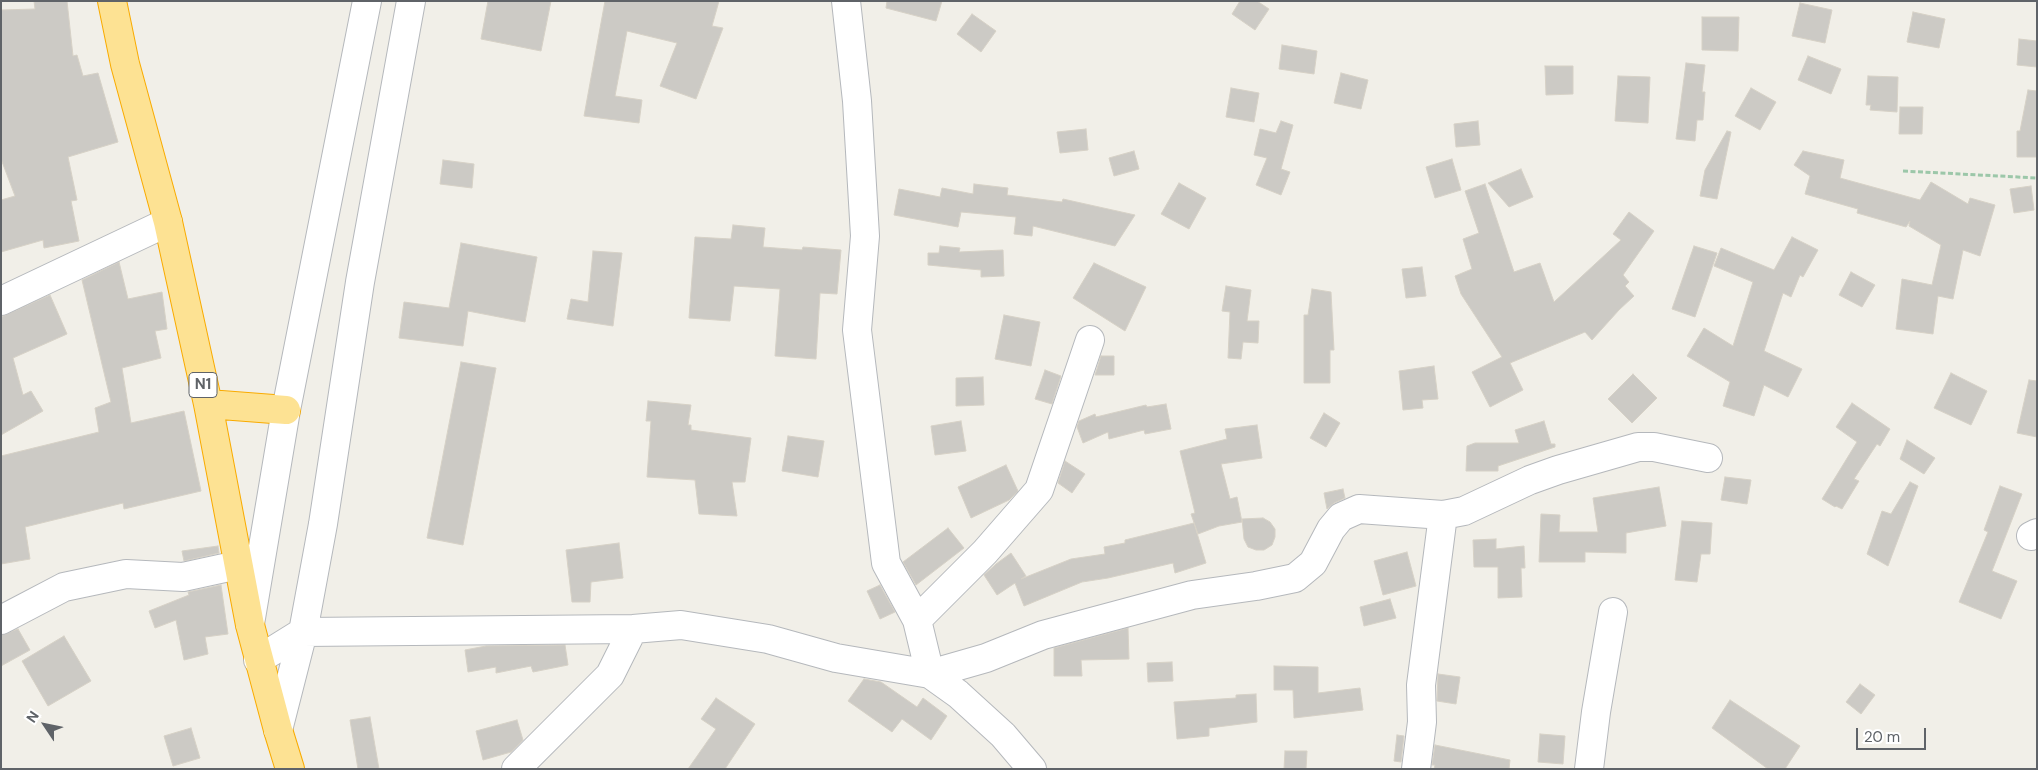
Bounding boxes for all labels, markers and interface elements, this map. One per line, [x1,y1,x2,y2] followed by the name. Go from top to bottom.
[189,372,217,398] road number: N1
[20,700,70,750] north arrow
[22,707,43,726] text: N
[1858,718,1928,750] scale bar
[1864,727,1900,747] text: 20 m

